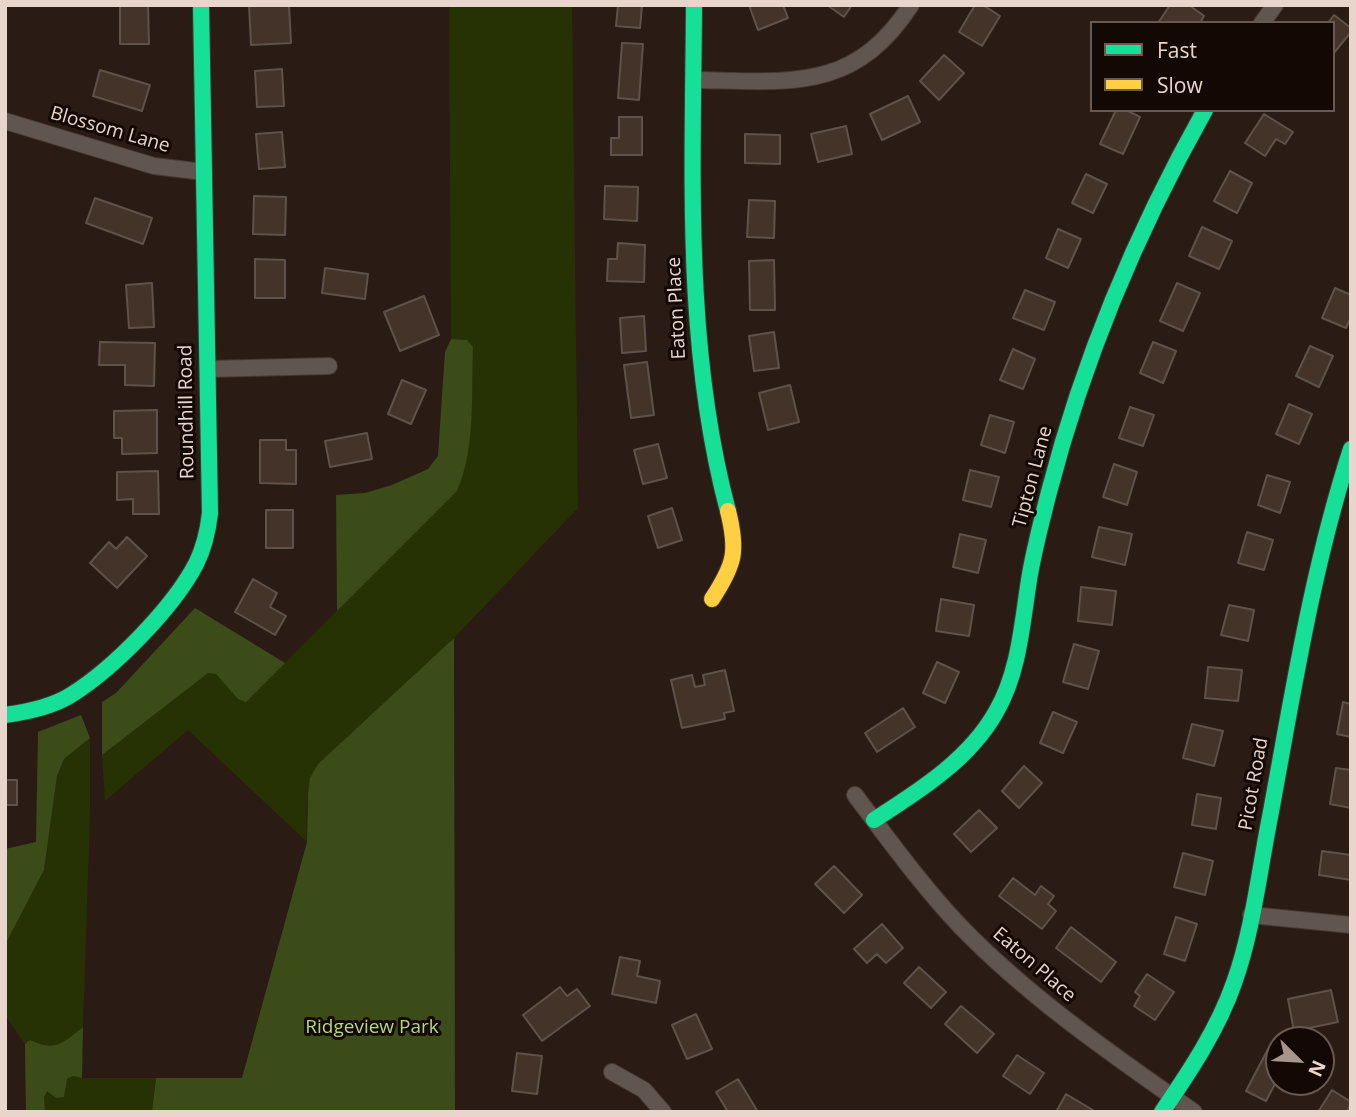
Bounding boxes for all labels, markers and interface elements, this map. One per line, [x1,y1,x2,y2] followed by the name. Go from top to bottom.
[1090,21,1335,112] legend
[1157,36,1197,64] text: Fast
[1157,71,1203,99] text: Slow
[48,102,172,158] street label: Blossom Lane
[663,256,691,360] street label: Eaton Place
[174,345,200,479] street label: Roundhill Road
[1008,424,1058,530] street label: Tipton Lane
[1235,736,1273,832] street label: Picot Road
[988,923,1080,1007] street label: Eaton Place
[305,1017,439,1039] park label: Ridgeview Park
[1265,1026,1335,1096] north arrow
[1302,1056,1332,1081] text: N

